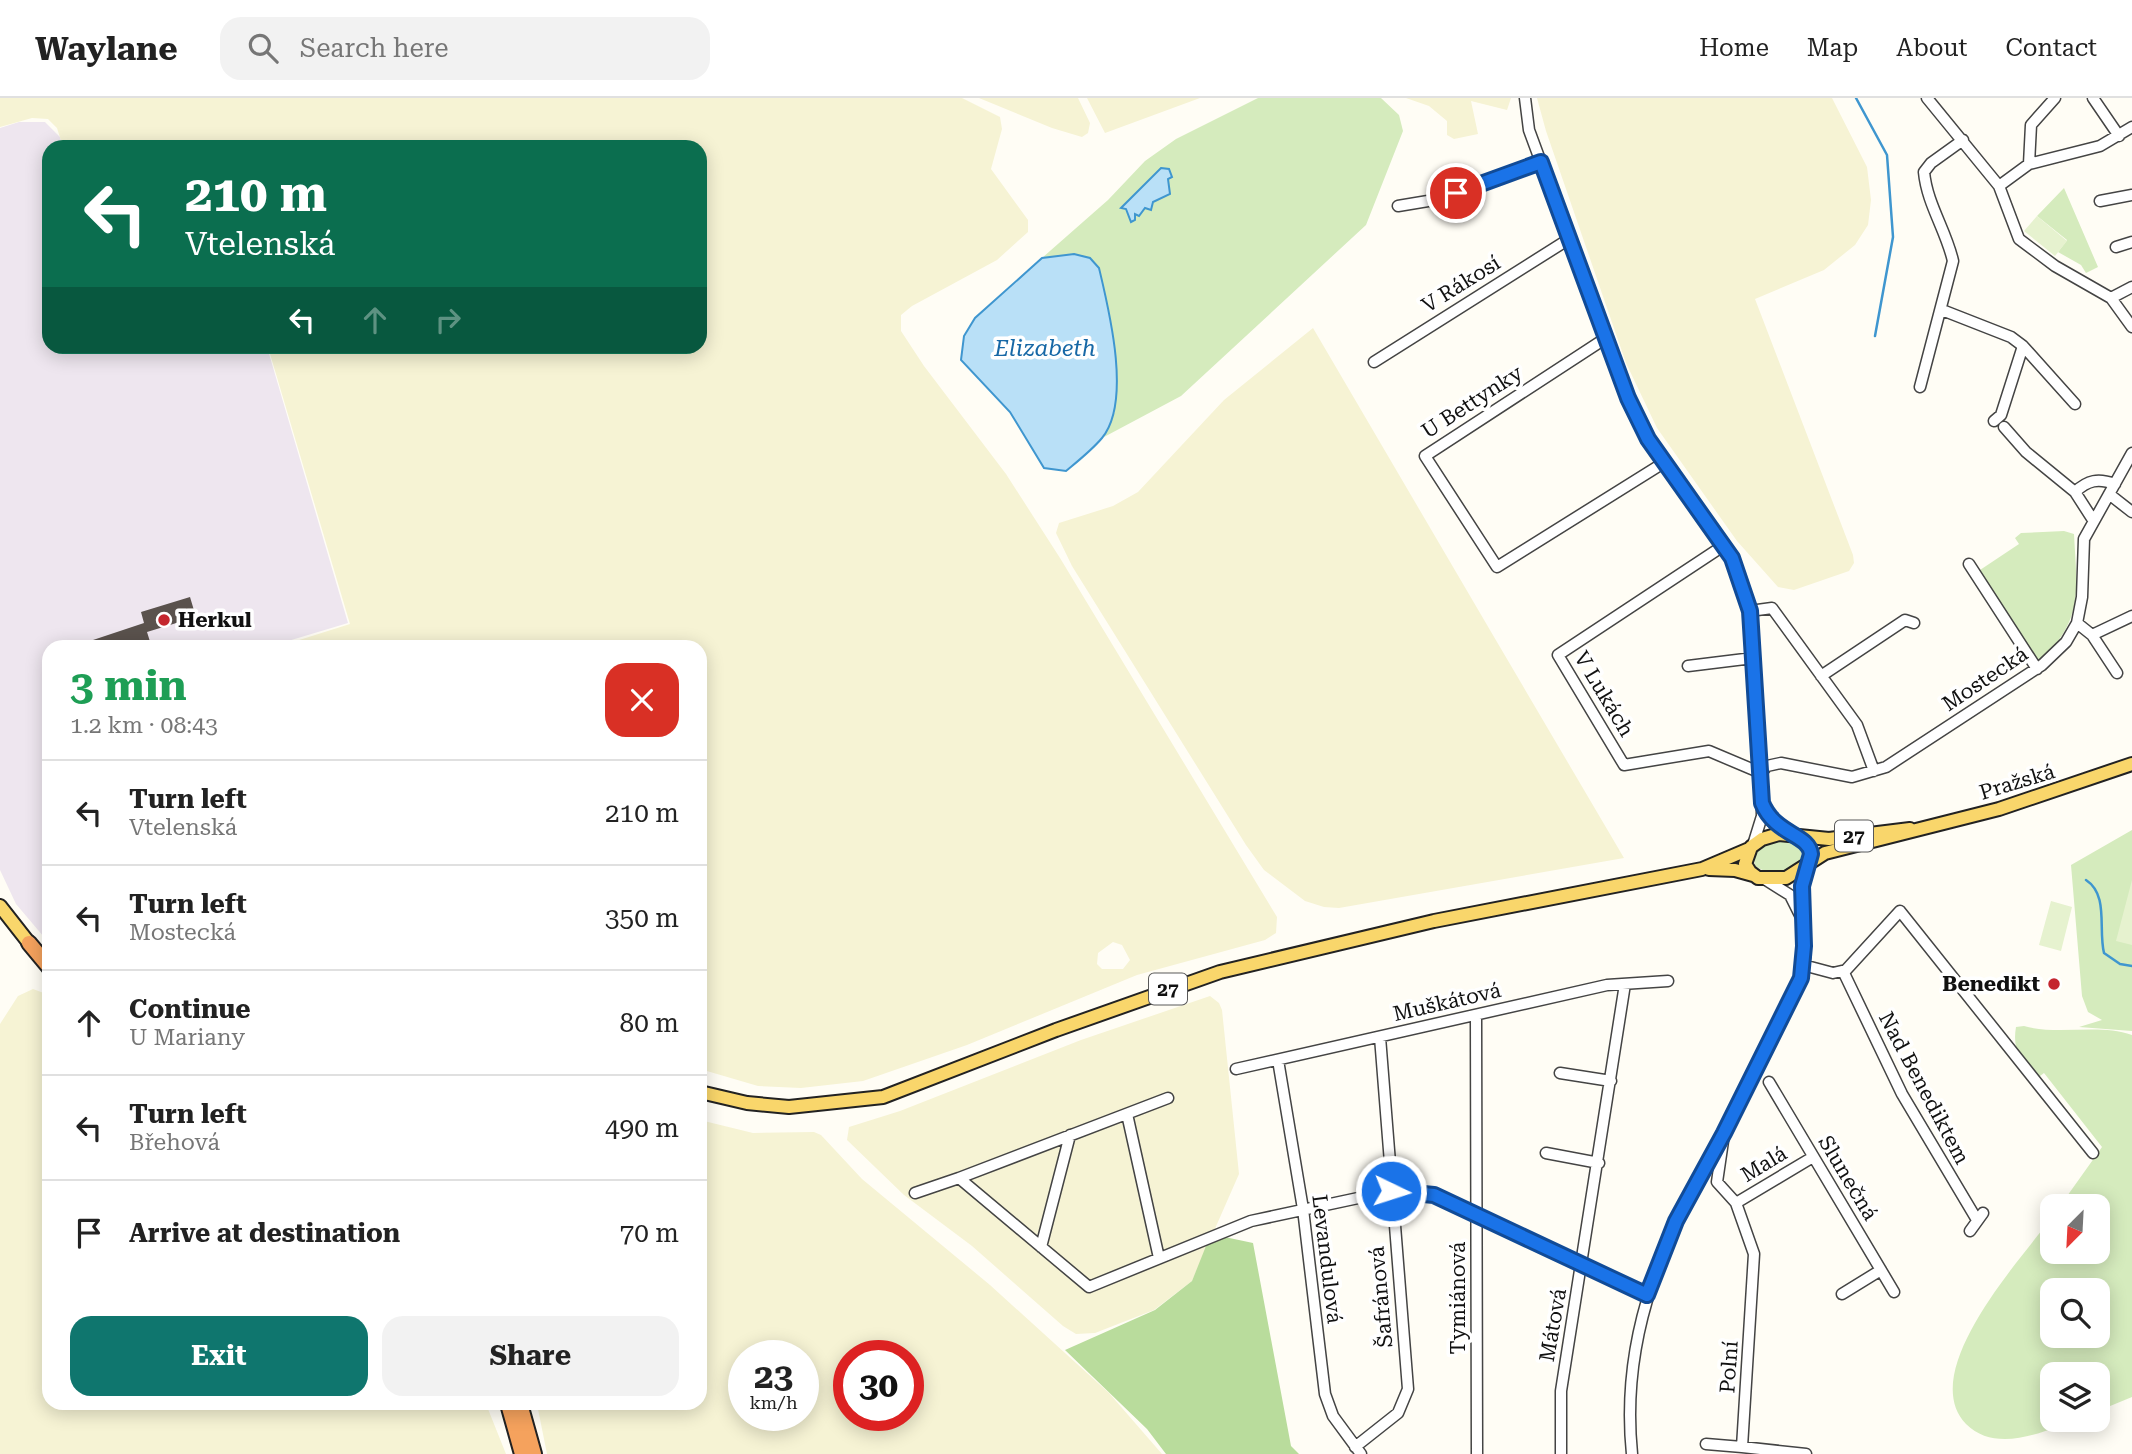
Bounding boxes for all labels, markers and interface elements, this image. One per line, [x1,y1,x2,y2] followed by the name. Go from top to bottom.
[220,17,710,80] search box
[35,29,178,68] text: Waylane
[244,29,282,67] icon: search
[300,33,449,63] text: Search here
[1699,34,1769,62] text: Home
[1807,34,1858,62] text: Map
[1896,34,1967,62] text: About
[2005,34,2097,62] text: Contact
[1426,163,1486,223] pin
[185,166,327,223] text: 210 m
[70,168,161,259] icon: left
[1437,174,1475,212] icon: arrive
[185,225,335,263] text: Vtelenská
[1417,250,1505,317] street label: V Rákosí
[283,301,321,339] icon: left
[356,301,394,339] icon: ahead
[429,301,467,339] icon: right
[993,335,1096,362] water label: Elizabeth
[1417,360,1527,443] street label: U Bettynky
[178,608,252,632] place label: Herkul
[156,612,172,628] marker: Herkul
[1938,641,2033,716] street label: Mostecká
[1569,647,1639,741] street label: V Lukách
[70,661,187,710] text: 3 min
[605,663,679,737] button: close
[70,712,218,739] text: 1.2 km · 08:43
[1976,759,2058,805] street label: Pražská
[129,784,247,814] text: Turn left
[70,794,108,832] icon: left
[605,798,679,828] text: 210 m
[129,814,237,841] text: Vtelenská
[1835,820,1873,852] road number: 27
[129,889,247,919] text: Turn left
[70,899,108,937] icon: left
[605,903,679,933] text: 350 m
[129,919,236,946] text: Mostecká
[1942,972,2040,996] place label: Benedikt
[1149,974,1187,1004] road number: 27
[2046,976,2062,992] marker: Benedikt
[1391,978,1504,1026] street label: Muškátová
[129,994,251,1024] text: Continue
[70,1004,108,1042] icon: ahead
[620,1008,679,1038] text: 80 m
[1874,1008,1974,1168] street label: Nad Benediktem
[129,1024,245,1051] text: U Mariany
[129,1099,247,1129] text: Turn left
[70,1109,108,1147] icon: left
[605,1113,679,1143] text: 490 m
[129,1129,220,1156] text: Břehová
[1813,1131,1883,1225] street label: Slunečná
[1737,1141,1792,1187] street label: Malá
[1354,1154,1428,1228] position arrow
[1307,1193,1347,1325] street label: Levandulová
[2040,1194,2110,1264] north arrow
[2040,1194,2110,1432] map controls
[70,1214,108,1252] icon: arrive
[129,1218,400,1248] text: Arrive at destination
[620,1218,679,1248] text: 70 m
[1446,1241,1470,1354] street label: Tymiánová
[1364,1245,1397,1349] street label: Šafránová
[2040,1278,2110,1348] button: search
[1535,1286,1571,1364] street label: Mátová
[70,1316,368,1396] button: Exit
[382,1316,679,1396] button: Share
[833,1340,924,1431] speed limit sign: 30
[1715,1340,1743,1394] street label: Polní
[754,1356,793,1397] text: 23
[2040,1362,2110,1432] button: layers
[749,1392,798,1413] text: km/h

